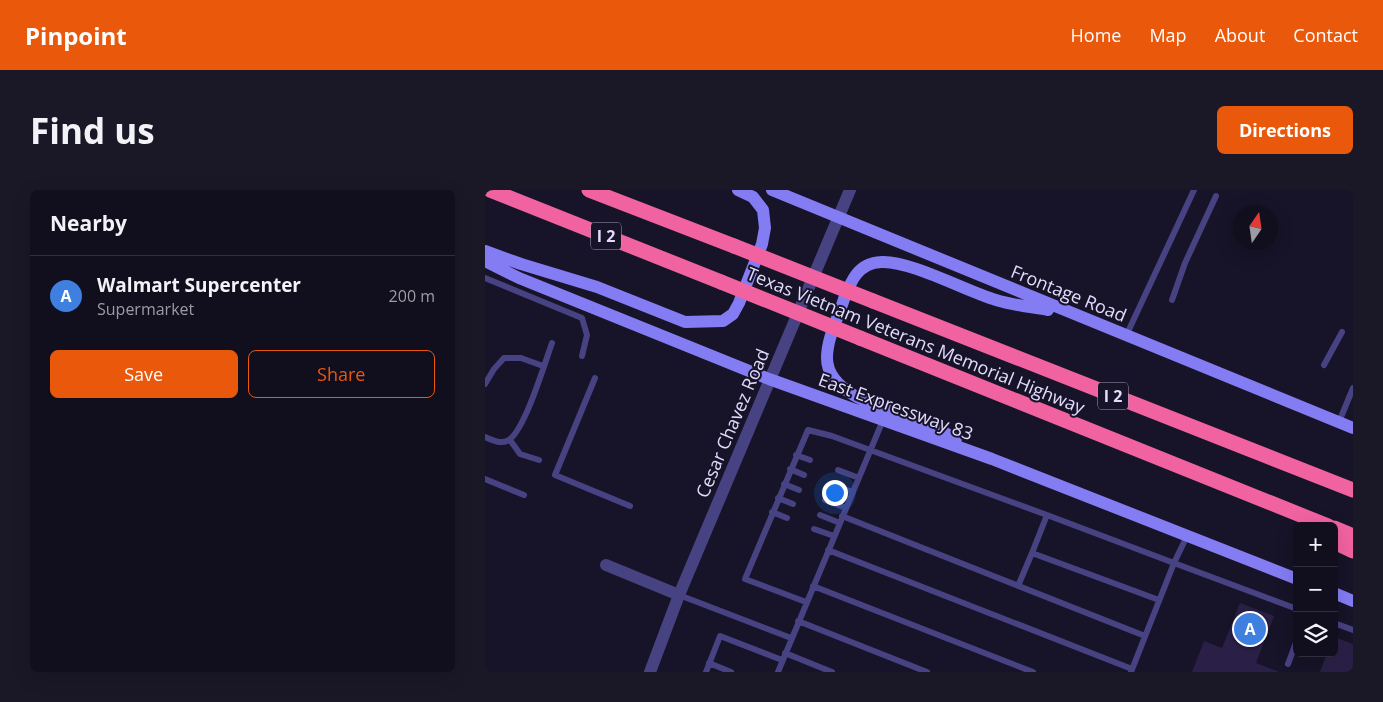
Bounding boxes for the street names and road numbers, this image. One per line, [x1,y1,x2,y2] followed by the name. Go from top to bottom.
[591,222,621,249] road number: I 2
[1008,259,1130,327] street label: Frontage Road
[743,261,1089,419] street label: Texas Vietnam Veterans Memorial Highway
[690,345,774,501] street label: Cesar Chavez Road
[815,367,977,445] street label: East Expressway 83
[1098,382,1128,410] road number: I 2

